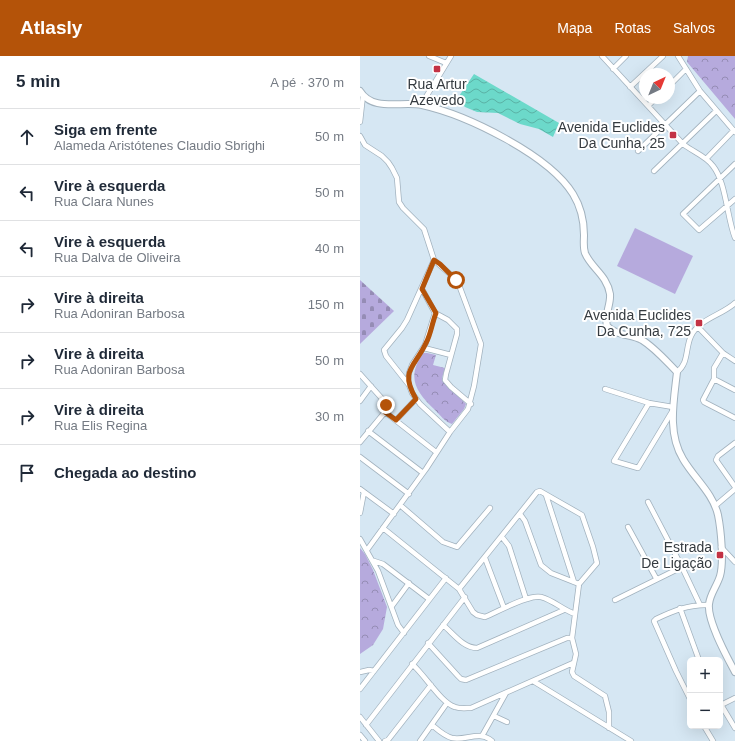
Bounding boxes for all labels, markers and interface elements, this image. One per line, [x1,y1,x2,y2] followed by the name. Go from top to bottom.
[20,17,82,38] text: Atlasly
[557,20,592,36] text: Mapa
[614,20,651,36] text: Rotas
[673,20,715,36] text: Salvos
[432,64,442,74] marker: Rua Artur Azevedo
[639,68,675,104] north arrow
[16,72,60,91] text: 5 min
[270,75,344,90] text: A pé · 370 m
[407,76,467,108] place label: Rua Artur Azevedo
[558,119,665,151] place label: Avenida Euclides Da Cunha, 25
[54,121,157,138] text: Siga em frente
[16,126,38,148] icon: ahead
[315,129,344,144] text: 50 m
[668,130,678,140] marker: Avenida Euclides Da Cunha, 25
[54,138,265,153] text: Alameda Aristótenes Claudio Sbrighi
[54,177,165,194] text: Vire à esquerda
[16,182,38,204] icon: left
[315,185,344,200] text: 50 m
[54,194,154,209] text: Rua Clara Nunes
[54,233,165,250] text: Vire à esquerda
[16,238,38,260] icon: left
[315,241,344,256] text: 40 m
[54,250,180,265] text: Rua Dalva de Oliveira
[447,271,465,289] route start
[54,289,144,306] text: Vire à direita
[16,294,38,316] icon: right
[308,297,344,312] text: 150 m
[54,306,185,321] text: Rua Adoniran Barbosa
[584,307,691,339] place label: Avenida Euclides Da Cunha, 725
[694,318,704,328] marker: Avenida Euclides Da Cunha, 725
[54,345,144,362] text: Vire à direita
[16,350,38,372] icon: right
[315,353,344,368] text: 50 m
[54,362,185,377] text: Rua Adoniran Barbosa
[377,396,395,414] route end
[54,401,144,418] text: Vire à direita
[16,406,38,428] icon: right
[315,409,344,424] text: 30 m
[54,418,147,433] text: Rua Elis Regina
[16,462,38,484] icon: arrive
[54,464,197,481] text: Chegada ao destino
[641,539,712,571] place label: Estrada De Ligação
[715,550,725,560] marker: Estrada De Ligação
[687,657,723,729] map controls
[687,657,723,693] button: +
[687,693,723,729] button: −

